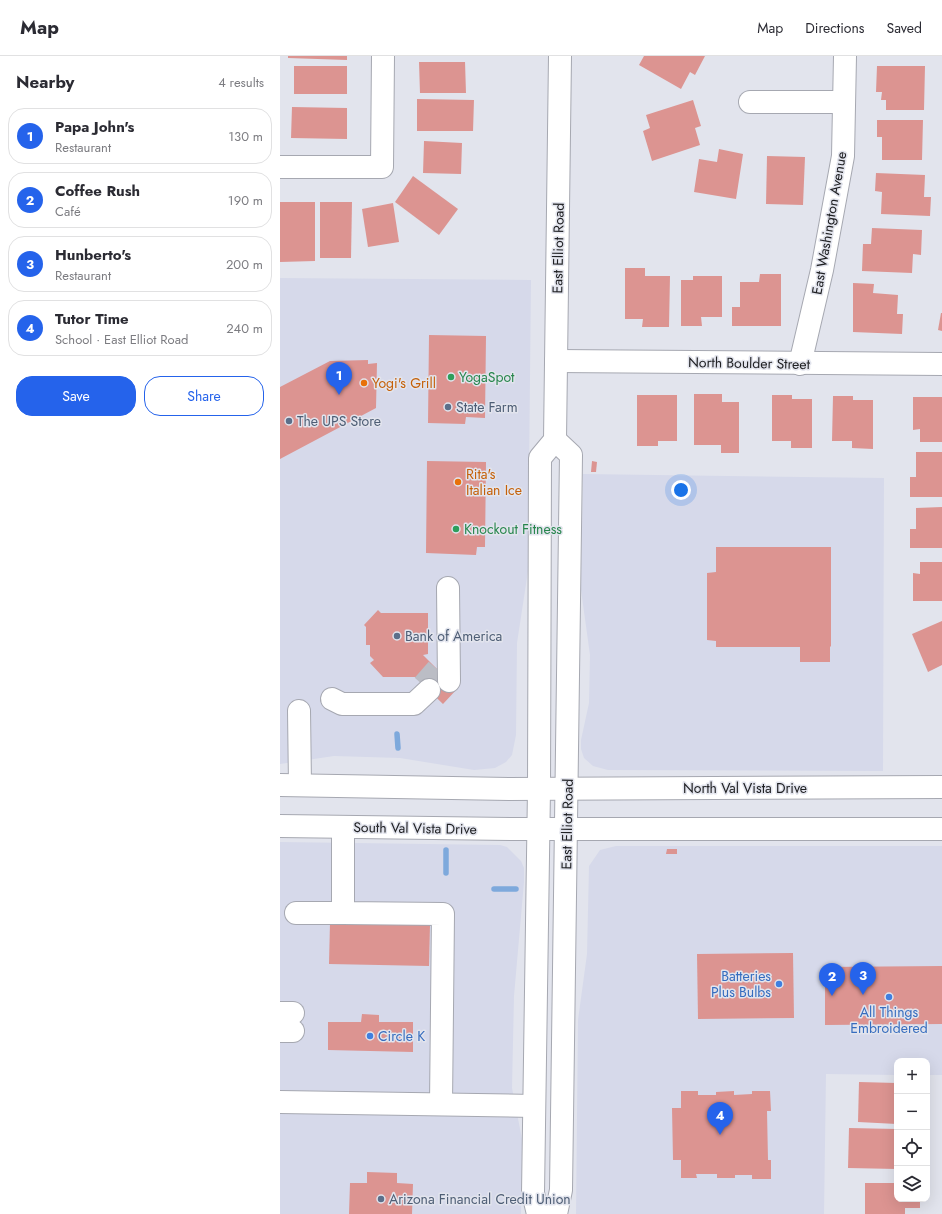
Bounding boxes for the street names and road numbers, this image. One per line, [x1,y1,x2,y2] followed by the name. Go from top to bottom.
[807,150,851,296] street label: East Washington Avenue
[547,202,569,294] street label: East Elliot Road
[688,352,811,374] street label: North Boulder Street
[556,778,578,870] street label: East Elliot Road
[683,778,807,798] street label: North Val Vista Drive
[353,817,477,839] street label: South Val Vista Drive

